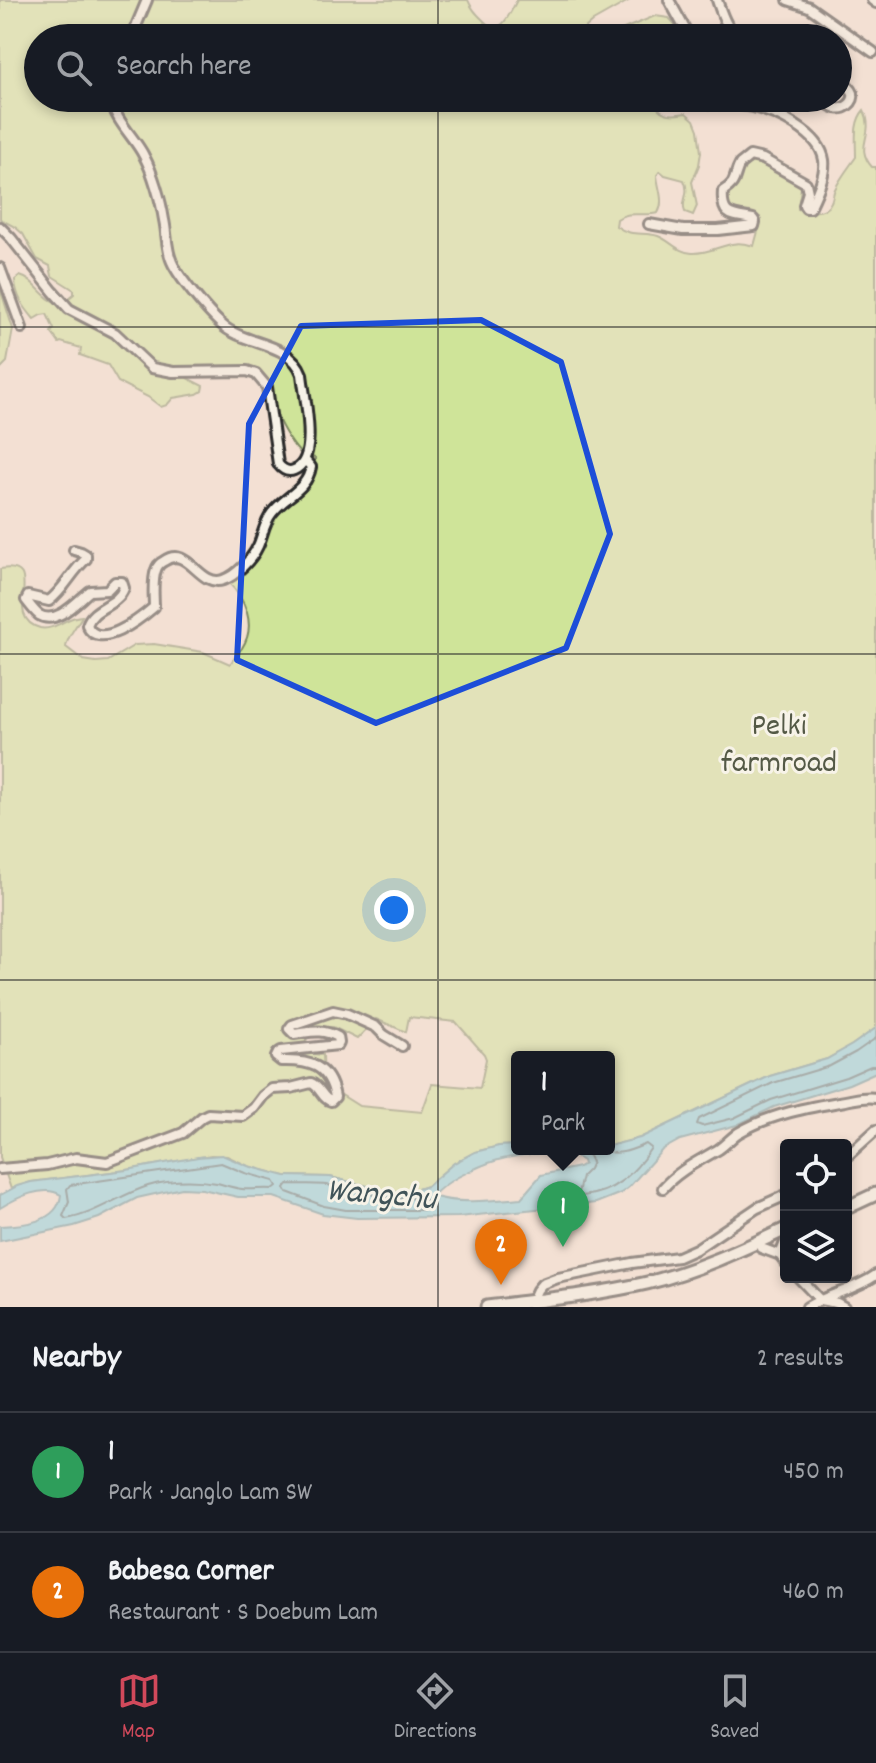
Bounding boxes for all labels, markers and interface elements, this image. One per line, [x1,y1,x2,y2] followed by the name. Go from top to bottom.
[24,24,852,112] search box
[52,46,96,90] icon: search
[116,47,252,90] text: Search here
[721,705,837,788] park label: Pelki farmroad
[374,890,414,930] your location
[511,1051,615,1155] popup
[541,1063,547,1106] text: 1
[541,1106,585,1143] text: Park
[780,1139,852,1283] map controls
[780,1139,852,1211] button: locate
[324,1168,440,1226] water label: Wangchu
[537,1181,589,1247] pin: 1
[780,1211,852,1283] button: layers
[475,1219,527,1285] pin: 2
[32,1335,121,1384] text: Nearby
[757,1341,844,1378] text: 2 results
[108,1432,115,1475] text: 1
[55,1454,61,1491] text: 1
[783,1454,844,1491] text: 450 m
[108,1475,312,1512] text: Park · Janglo Lam SW
[108,1552,274,1595] text: Babesa Corner
[52,1574,64,1611] text: 2
[782,1574,844,1611] text: 460 m
[108,1595,378,1632] text: Restaurant · S Doebum Lam
[117,1669,161,1748] tab: Map
[394,1669,477,1748] tab: Directions
[710,1669,759,1748] tab: Saved

